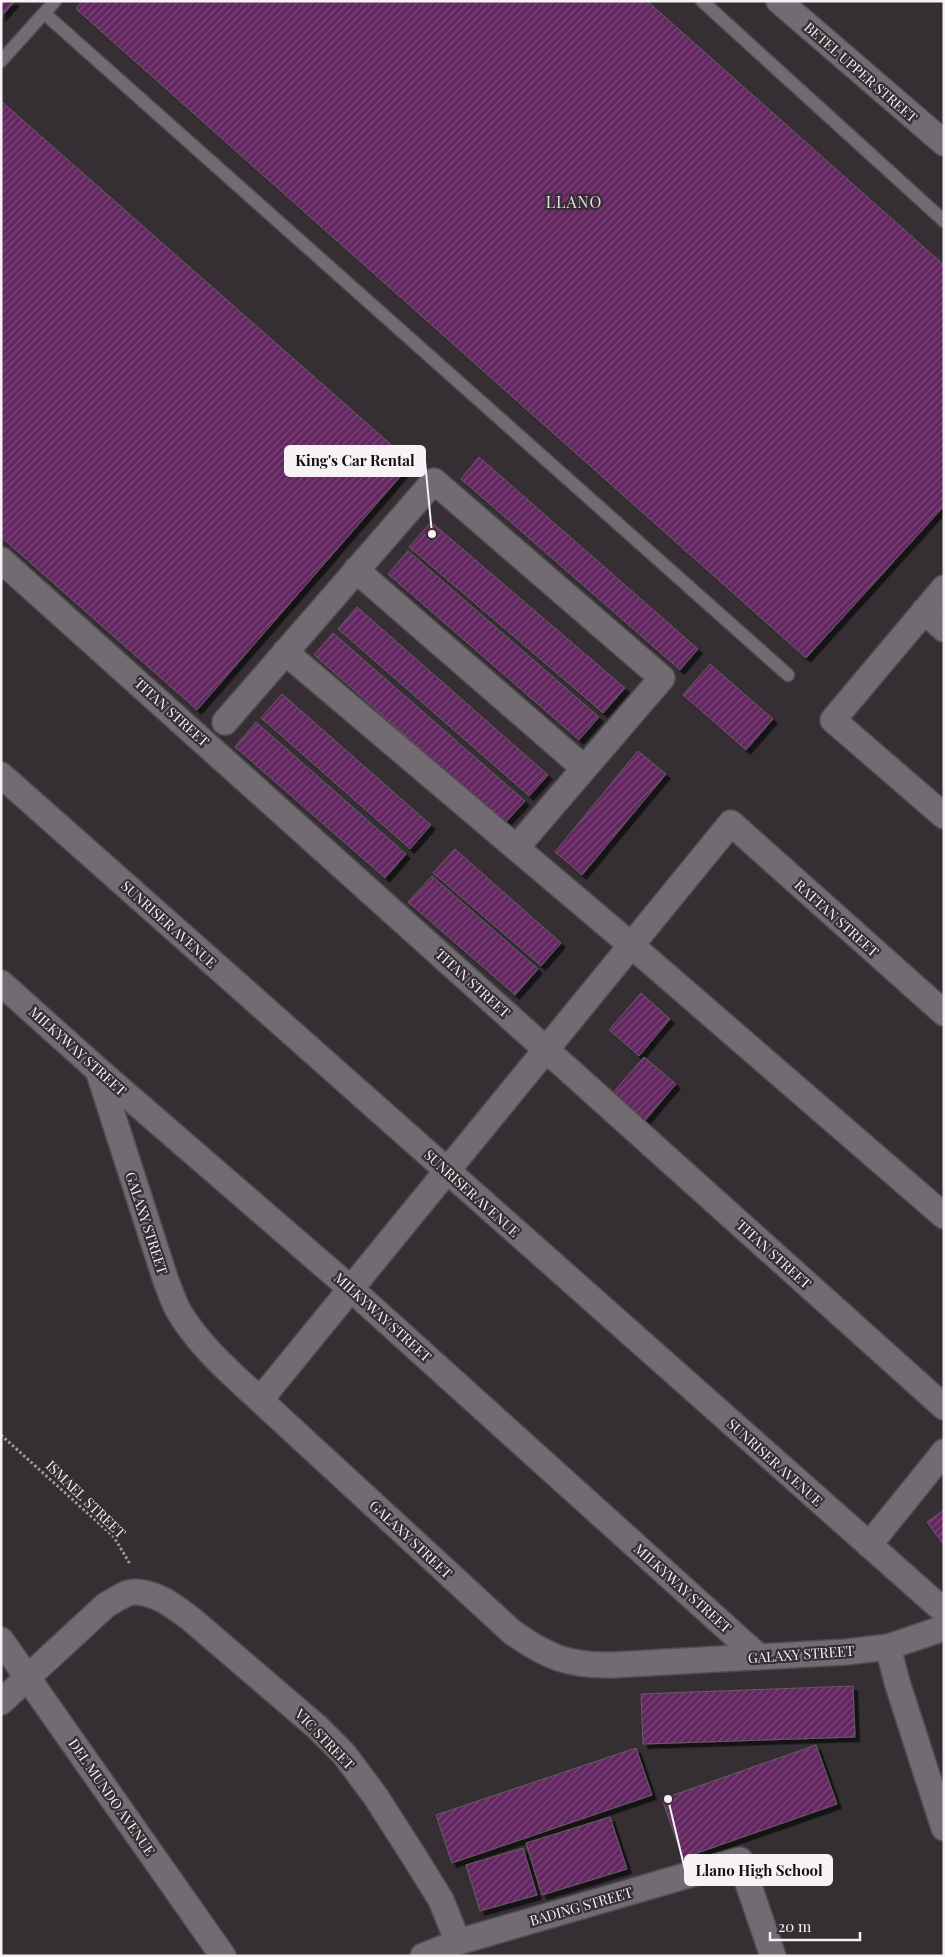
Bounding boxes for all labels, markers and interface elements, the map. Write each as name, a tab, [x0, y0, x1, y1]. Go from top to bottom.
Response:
street label: BETEL UPPER STREET	[800, 18, 922, 127]
district label: LLANO	[546, 191, 602, 212]
callout: King's Car Rental	[285, 446, 425, 476]
text: King's Car Rental	[295, 450, 415, 470]
street label: TITAN STREET	[131, 673, 214, 751]
street label: RATTAN STREET	[791, 875, 883, 961]
street label: SUNRISER AVENUE	[117, 876, 221, 972]
street label: TITAN STREET	[432, 944, 515, 1022]
street label: MILKYWAY STREET	[25, 1002, 131, 1100]
street label: SUNRISER AVENUE	[420, 1145, 524, 1241]
street label: GALAXY STREET	[121, 1169, 173, 1277]
street label: TITAN STREET	[733, 1215, 816, 1293]
street label: MILKYWAY STREET	[330, 1268, 436, 1366]
street label: SUNRISER AVENUE	[723, 1414, 827, 1510]
street label: ISMAEL STREET	[42, 1456, 130, 1542]
street label: GALAXY STREET	[366, 1496, 457, 1583]
street label: MILKYWAY STREET	[630, 1539, 736, 1637]
street label: GALAXY STREET	[747, 1641, 855, 1667]
street label: VIC STREET	[290, 1704, 359, 1774]
street label: DEL MUNDO AVENUE	[64, 1735, 160, 1859]
callout: Llano High School	[685, 1855, 832, 1885]
text: Llano High School	[695, 1860, 823, 1880]
street label: BADING STREET	[527, 1882, 635, 1930]
scale bar	[770, 1910, 860, 1942]
text: 20 m	[778, 1916, 812, 1936]

